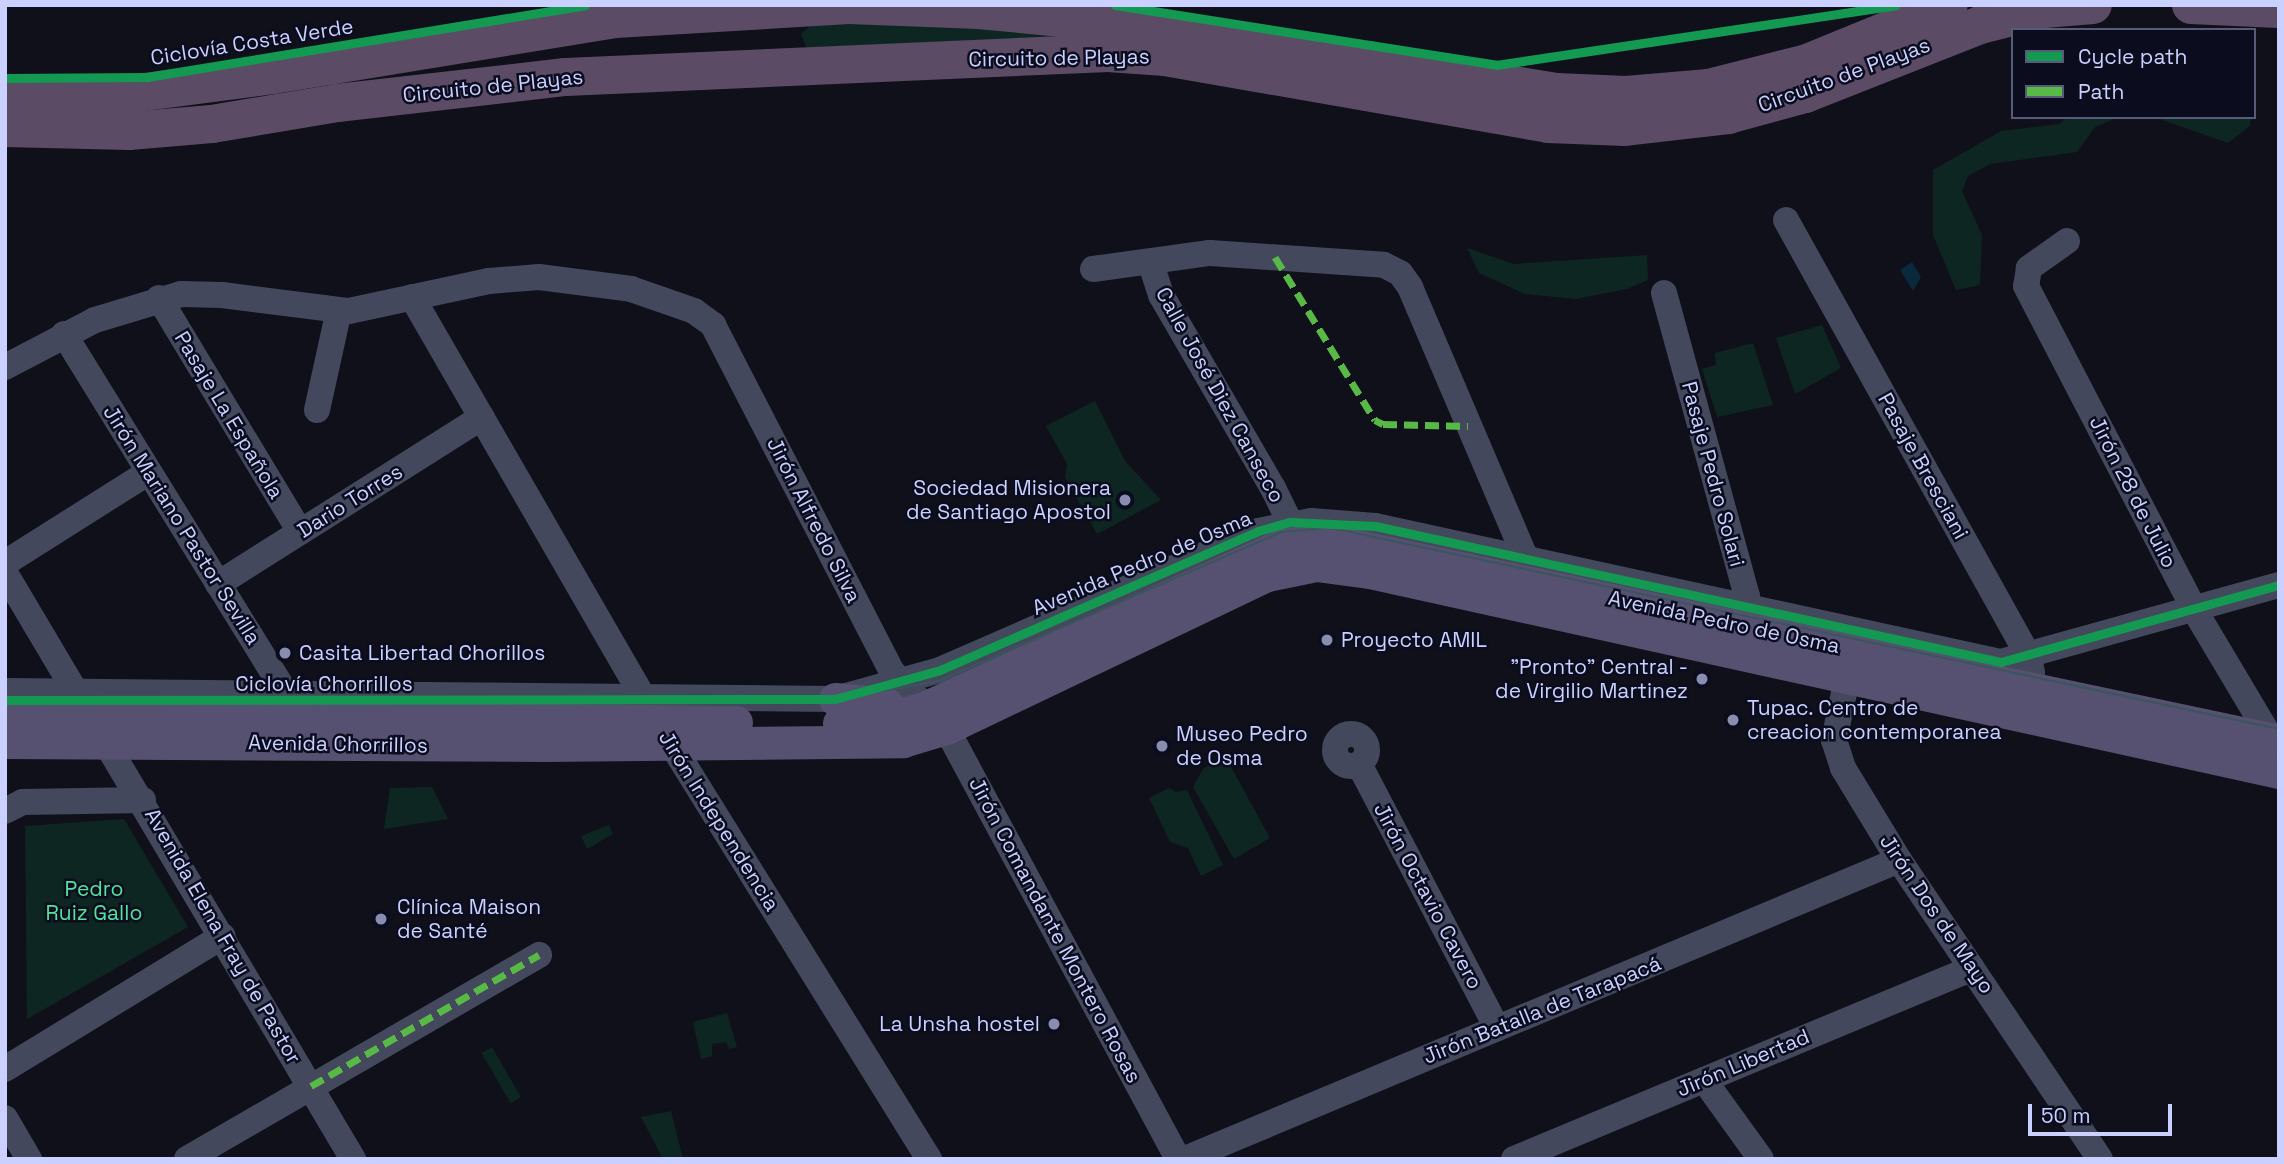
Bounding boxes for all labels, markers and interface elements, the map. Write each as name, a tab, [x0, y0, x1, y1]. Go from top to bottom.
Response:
street label: Ciclovía Costa Verde	[149, 13, 355, 71]
legend	[2011, 28, 2256, 119]
street label: Circuito de Playas	[1755, 32, 1933, 118]
text: Cycle path	[2078, 43, 2187, 70]
street label: Circuito de Playas	[968, 44, 1150, 72]
street label: Circuito de Playas	[402, 64, 584, 108]
text: Path	[2078, 78, 2124, 105]
street label: Calle José Diez Canseco	[1150, 283, 1290, 507]
street label: Pasaje La Española	[169, 327, 289, 503]
street label: Pasaje Pedro Solari	[1676, 379, 1750, 569]
street label: Pasaje Bresciani	[1872, 389, 1974, 543]
street label: Jirón Mariano Pastor Sevilla	[98, 401, 266, 649]
street label: Jirón 28 de Julio	[2084, 412, 2182, 572]
street label: Jirón Alfredo Silva	[761, 433, 867, 607]
street label: Dario Torres	[293, 459, 407, 543]
place label: Sociedad Misionera de Santiago Apostol	[906, 475, 1111, 525]
marker: Sociedad Misionera de Santiago Apostol	[1117, 492, 1133, 508]
street label: Avenida Pedro de Osma	[1028, 505, 1256, 621]
street label: Avenida Pedro de Osma	[1606, 585, 1842, 659]
place label: Proyecto AMIL	[1341, 627, 1487, 653]
marker: Proyecto AMIL	[1319, 632, 1335, 648]
place label: Casita Libertad Chorillos	[299, 640, 545, 666]
marker: Casita Libertad Chorillos	[277, 645, 293, 661]
place label: "Pronto" Central - de Virgilio Martinez	[1495, 654, 1688, 704]
street label: Ciclovía Chorrillos	[235, 671, 413, 697]
marker: "Pronto" Central - de Virgilio Martinez	[1694, 671, 1710, 687]
place label: Tupac. Centro de creacion contemporanea	[1747, 695, 2002, 745]
marker: Tupac. Centro de creacion contemporanea	[1725, 712, 1741, 728]
place label: Museo Pedro de Osma	[1176, 721, 1308, 771]
street label: Jirón Independencia	[653, 726, 785, 916]
street label: Avenida Chorrillos	[248, 730, 428, 758]
marker: Museo Pedro de Osma	[1154, 738, 1170, 754]
street label: Jirón Comandante Montero Rosas	[963, 773, 1147, 1087]
street label: Jirón Octavio Cavero	[1368, 799, 1488, 993]
street label: Avenida Elena Fray de Pastor	[139, 804, 307, 1068]
street label: Jirón Dos de Mayo	[1874, 829, 2000, 999]
park label: Pedro Ruiz Gallo	[46, 876, 142, 926]
place label: Clínica Maison de Santé	[397, 894, 541, 944]
marker: Clínica Maison de Santé	[371, 909, 391, 929]
street label: Jirón Batalla de Tarapacá	[1419, 951, 1665, 1069]
place label: La Unsha hostel	[879, 1011, 1040, 1037]
marker: La Unsha hostel	[1046, 1016, 1062, 1032]
street label: Jirón Libertad	[1673, 1024, 1813, 1102]
scale bar	[2032, 1090, 2176, 1134]
text: 50 m	[2041, 1102, 2091, 1129]

